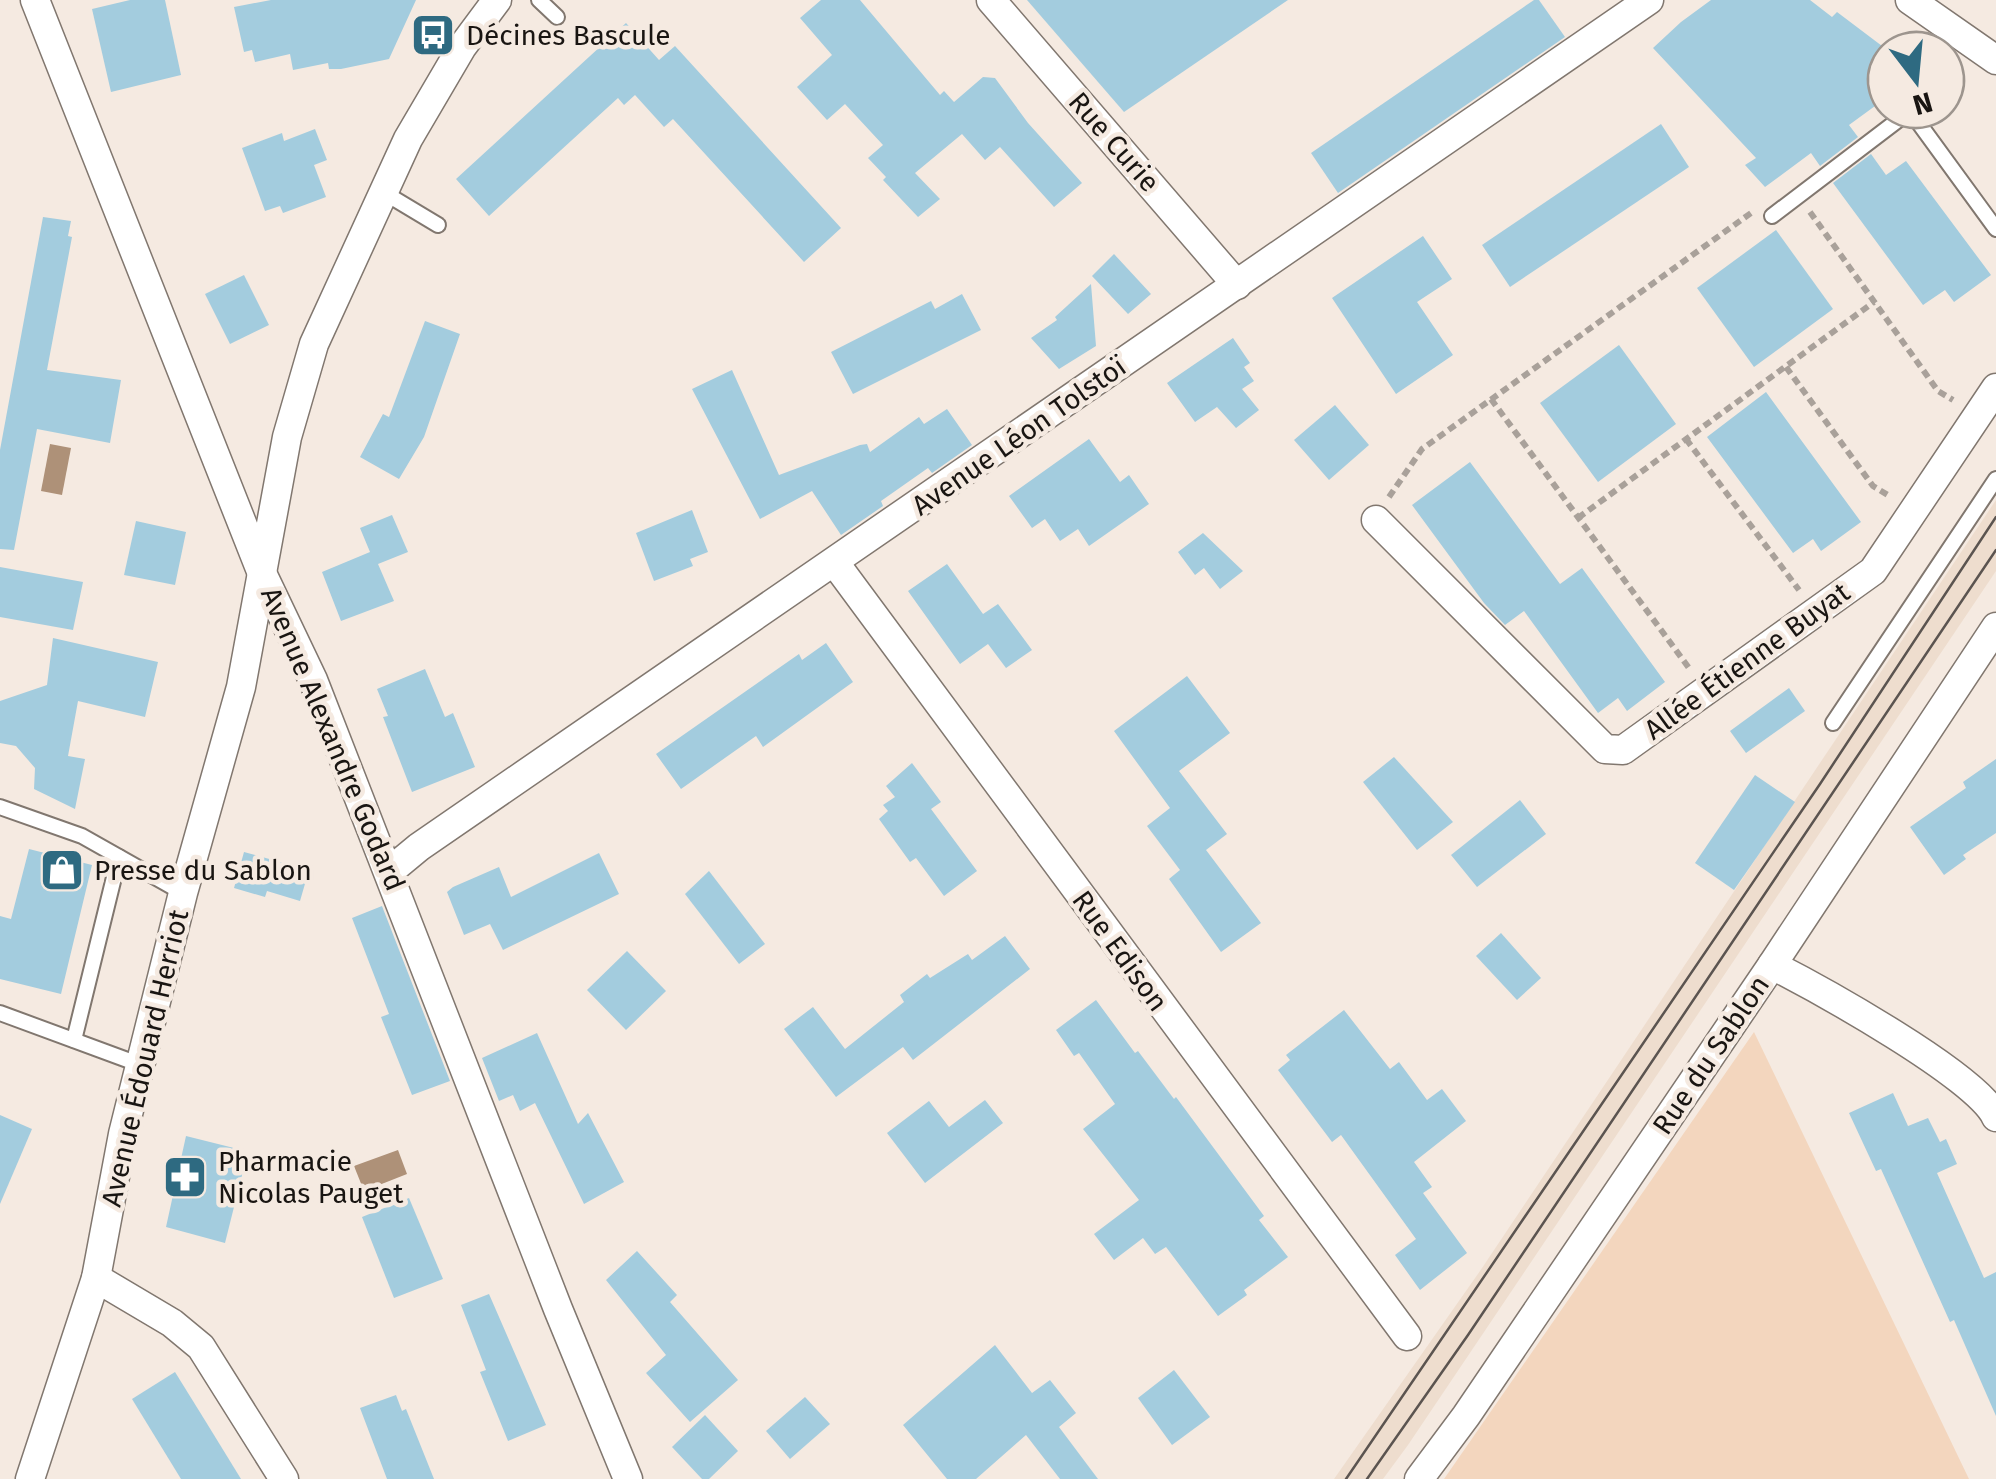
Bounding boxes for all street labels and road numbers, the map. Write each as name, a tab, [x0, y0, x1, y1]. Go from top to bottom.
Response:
street label: Rue Curie	[1062, 85, 1166, 199]
street label: Avenue Léon Tolstoï	[906, 349, 1133, 522]
street label: Allée Étienne Buyat	[1638, 575, 1857, 747]
street label: Avenue Alexandre Godard	[254, 582, 412, 896]
street label: Rue Edison	[1065, 884, 1175, 1018]
street label: Avenue Édouard Herriot	[95, 905, 195, 1210]
street label: Rue du Sablon	[1646, 969, 1776, 1141]

